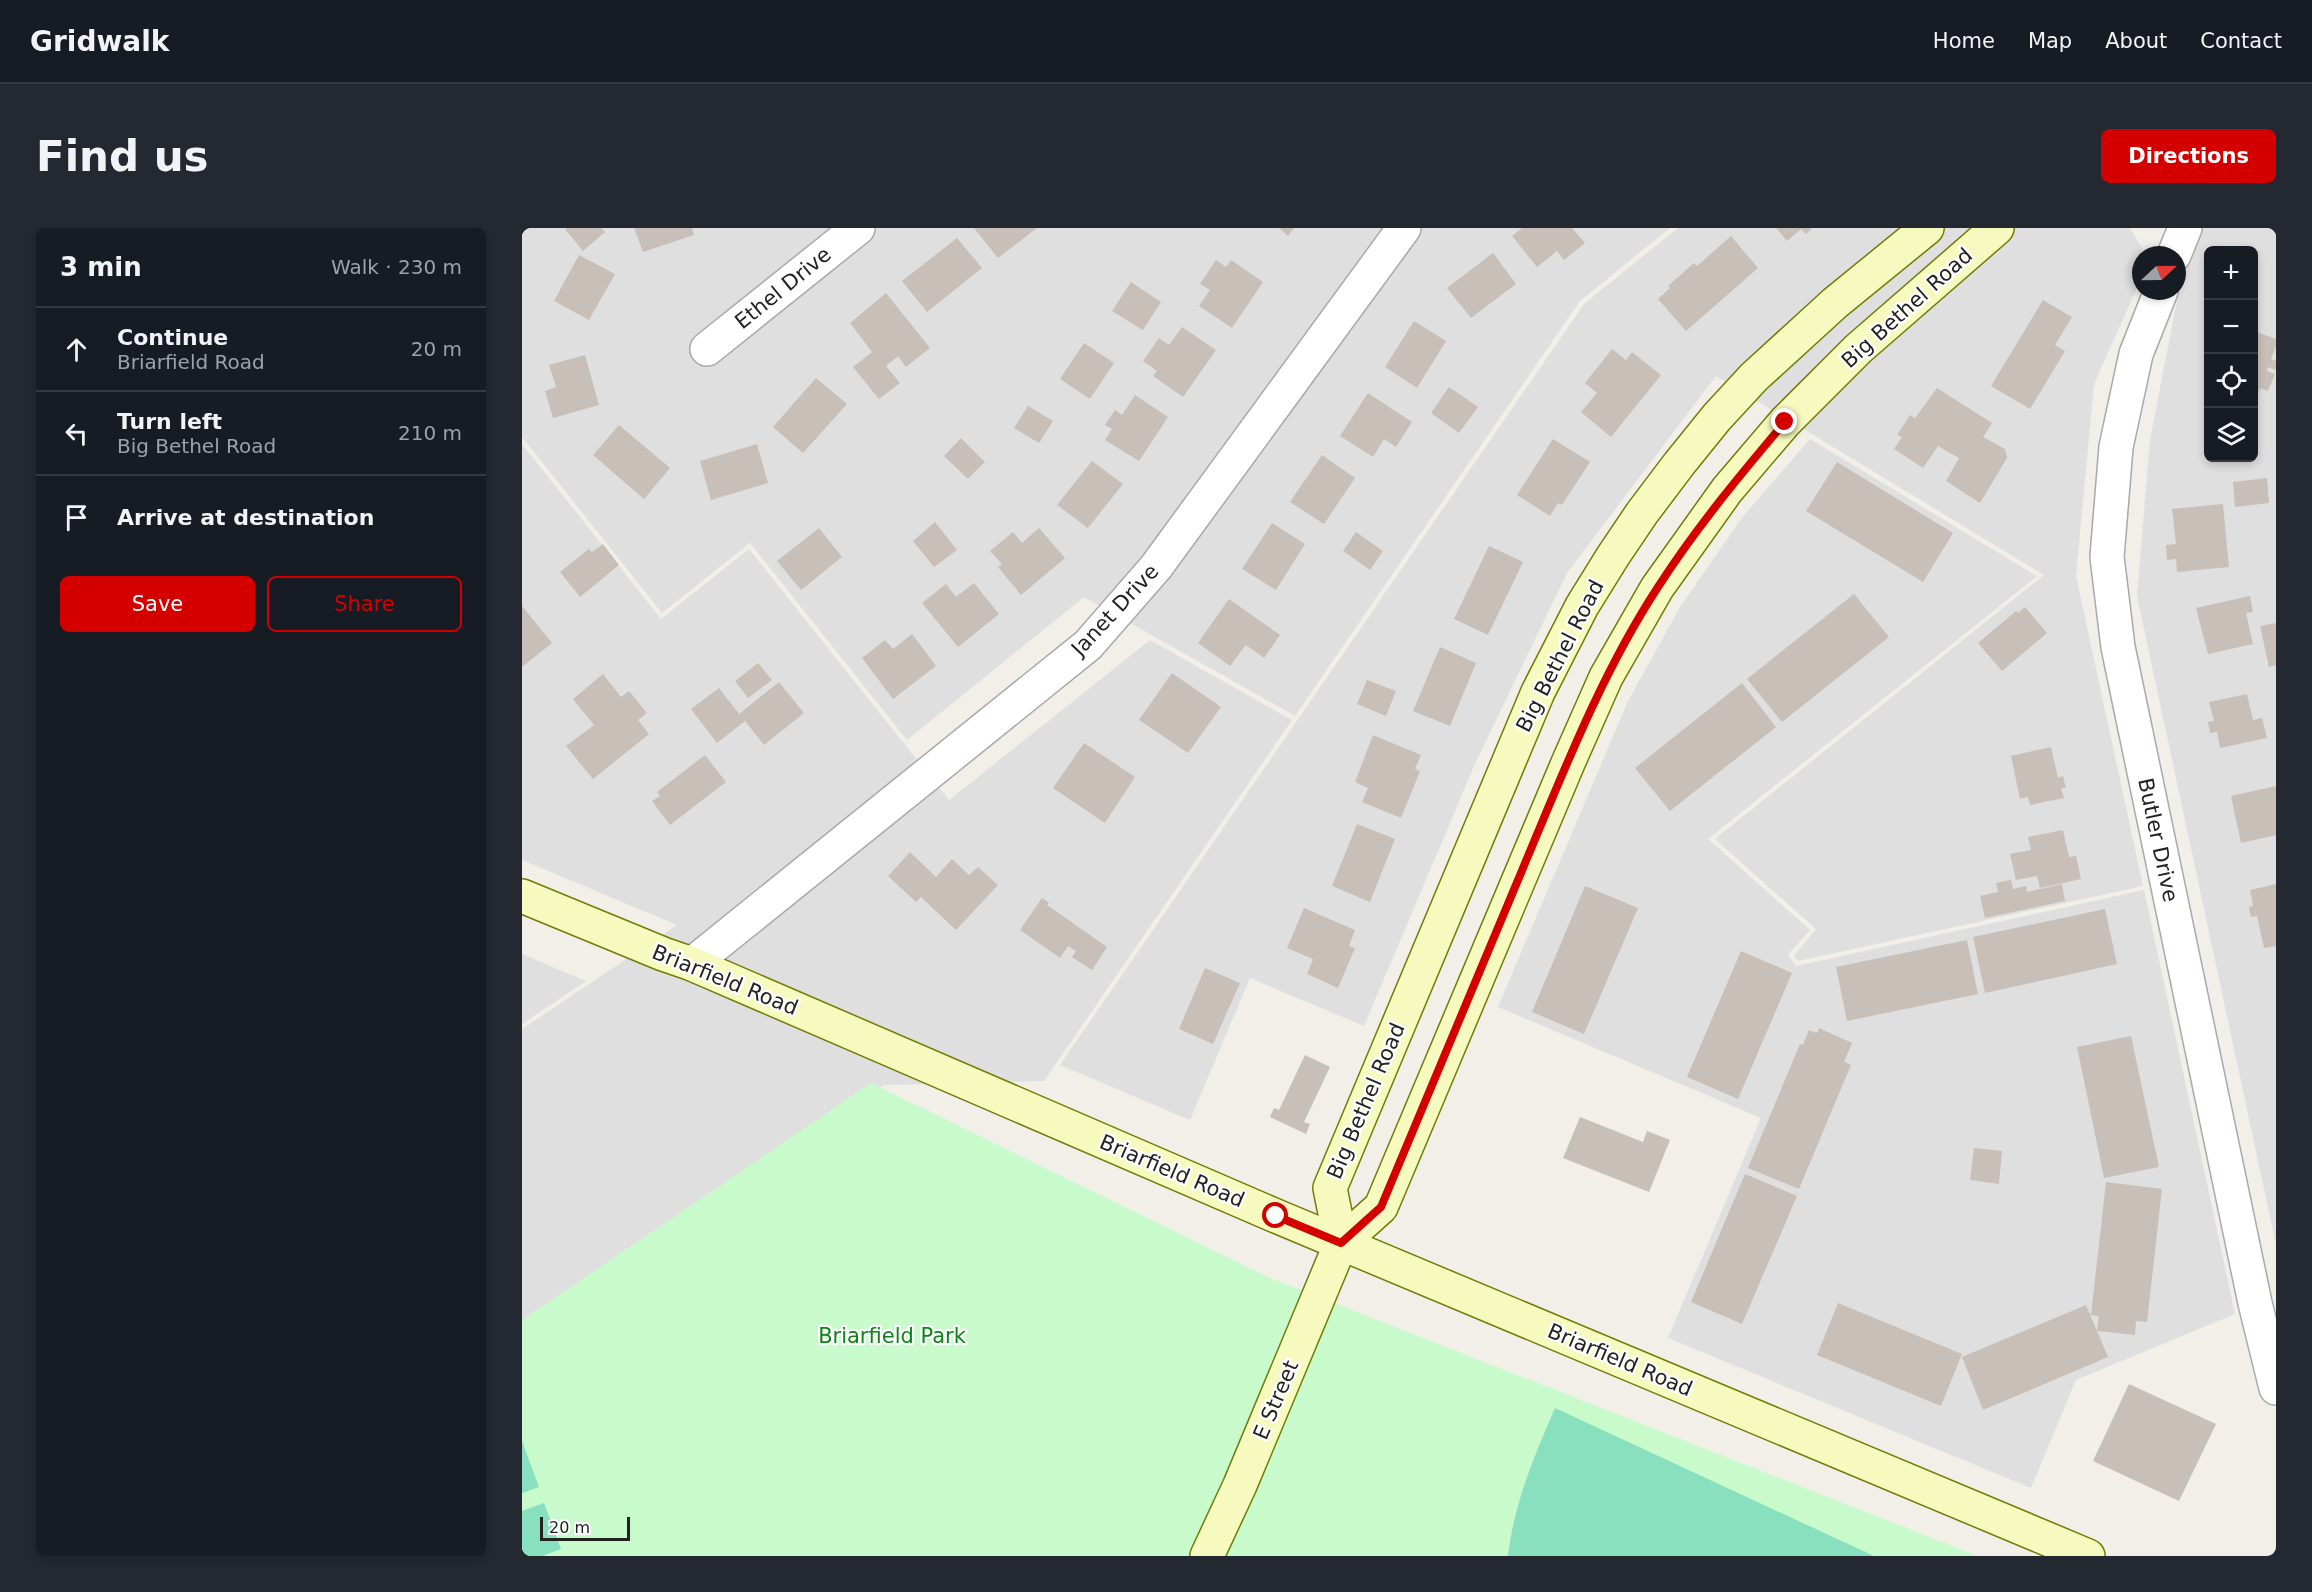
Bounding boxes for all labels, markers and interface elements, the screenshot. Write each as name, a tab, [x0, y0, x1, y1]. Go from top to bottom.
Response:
text: Gridwalk	[30, 25, 169, 58]
text: Home	[1933, 29, 1995, 53]
text: Map	[2028, 29, 2072, 53]
text: About	[2105, 29, 2167, 53]
text: Contact	[2200, 29, 2282, 53]
button: Directions	[2101, 129, 2276, 183]
text: Find us	[36, 132, 209, 181]
street label: Ethel Drive	[730, 242, 836, 334]
street label: Big Bethel Road	[1837, 243, 1977, 373]
north arrow	[2132, 246, 2186, 300]
map controls	[2204, 246, 2258, 462]
button: +	[2204, 246, 2258, 300]
text: 3 min	[60, 252, 142, 282]
text: Walk · 230 m	[331, 255, 462, 279]
button: −	[2204, 300, 2258, 354]
text: Continue	[117, 325, 228, 350]
icon: ahead	[60, 333, 93, 366]
text: 20 m	[411, 337, 462, 361]
text: Briarfield Road	[117, 350, 265, 374]
button: locate	[2204, 354, 2258, 408]
route end	[1771, 408, 1797, 434]
button: layers	[2204, 408, 2258, 462]
text: Turn left	[117, 409, 222, 434]
icon: left	[60, 417, 93, 450]
text: 210 m	[398, 421, 462, 445]
text: Big Bethel Road	[117, 434, 276, 458]
icon: arrive	[60, 501, 93, 534]
text: Arrive at destination	[117, 505, 374, 530]
street label: Janet Drive	[1065, 559, 1163, 662]
button: Save	[60, 576, 255, 632]
button: Share	[267, 576, 462, 632]
street label: Big Bethel Road	[1511, 576, 1609, 736]
street label: Butler Drive	[2133, 776, 2183, 904]
street label: Briarfield Road	[649, 940, 801, 1020]
street label: Big Bethel Road	[1322, 1019, 1410, 1183]
street label: Briarfield Road	[1096, 1130, 1248, 1212]
route start	[1262, 1202, 1288, 1228]
street label: Briarfield Road	[1544, 1319, 1696, 1401]
park label: Briarfield Park	[818, 1324, 967, 1348]
street label: E Street	[1249, 1357, 1303, 1443]
scale bar	[540, 1514, 630, 1542]
text: 20 m	[549, 1518, 590, 1537]

